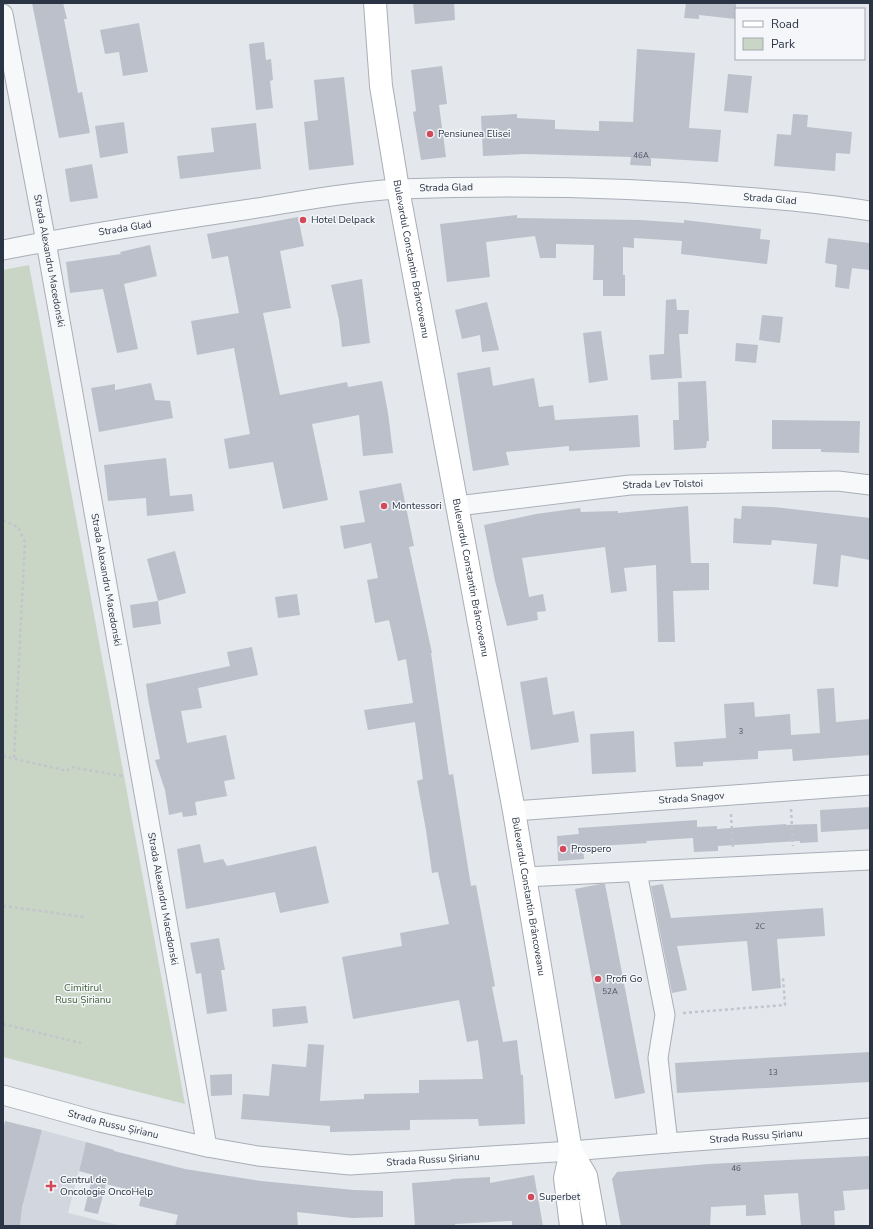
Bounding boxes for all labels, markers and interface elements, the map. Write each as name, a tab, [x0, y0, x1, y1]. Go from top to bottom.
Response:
legend	[735, 8, 865, 60]
text: Road	[771, 16, 799, 32]
text: Park	[771, 36, 796, 52]
place label: Pensiunea Elisei	[438, 127, 510, 141]
marker: Pensiunea Elisei	[425, 129, 435, 139]
house number: 46A	[633, 150, 649, 161]
street label: Bulevardul Constantin Brâncoveanu	[390, 179, 433, 340]
street label: Strada Glad	[419, 180, 473, 195]
street label: Strada Glad	[743, 190, 797, 208]
street label: Strada Alexandru Macedonski	[30, 193, 68, 328]
place label: Hotel Delpack	[311, 213, 376, 227]
marker: Hotel Delpack	[298, 215, 308, 225]
street label: Strada Glad	[97, 217, 153, 240]
street label: Strada Lev Tolstoi	[622, 477, 703, 493]
street label: Bulevardul Constantin Brâncoveanu	[449, 497, 492, 658]
place label: Montessori	[392, 499, 442, 513]
marker: Montessori	[379, 501, 389, 511]
street label: Strada Alexandru Macedonski	[87, 512, 125, 647]
house number: 3	[739, 726, 744, 737]
street label: Strada Snagov	[658, 789, 726, 807]
street label: Bulevardul Constantin Brâncoveanu	[508, 816, 549, 977]
street label: Strada Alexandru Macedonski	[144, 831, 181, 966]
place label: Prospero	[571, 842, 612, 856]
marker: Prospero	[558, 844, 568, 854]
house number: 2C	[755, 921, 766, 932]
place label: Profi Go	[606, 972, 643, 986]
marker: Profi Go	[593, 974, 603, 984]
park label: Cimitirul Rusu Șirianu	[55, 981, 111, 1007]
house number: 52A	[602, 986, 618, 997]
house number: 13	[768, 1067, 778, 1078]
street label: Strada Russu Șirianu	[66, 1106, 160, 1142]
street label: Strada Russu Șirianu	[709, 1126, 803, 1147]
street label: Strada Russu Șirianu	[386, 1150, 480, 1170]
house number: 46	[731, 1163, 741, 1174]
place label: Centrul de Oncologie OncoHelp	[60, 1173, 153, 1199]
marker: Centrul de Oncologie OncoHelp	[45, 1180, 57, 1192]
place label: Superbet	[539, 1190, 581, 1204]
marker: Superbet	[526, 1192, 536, 1202]

